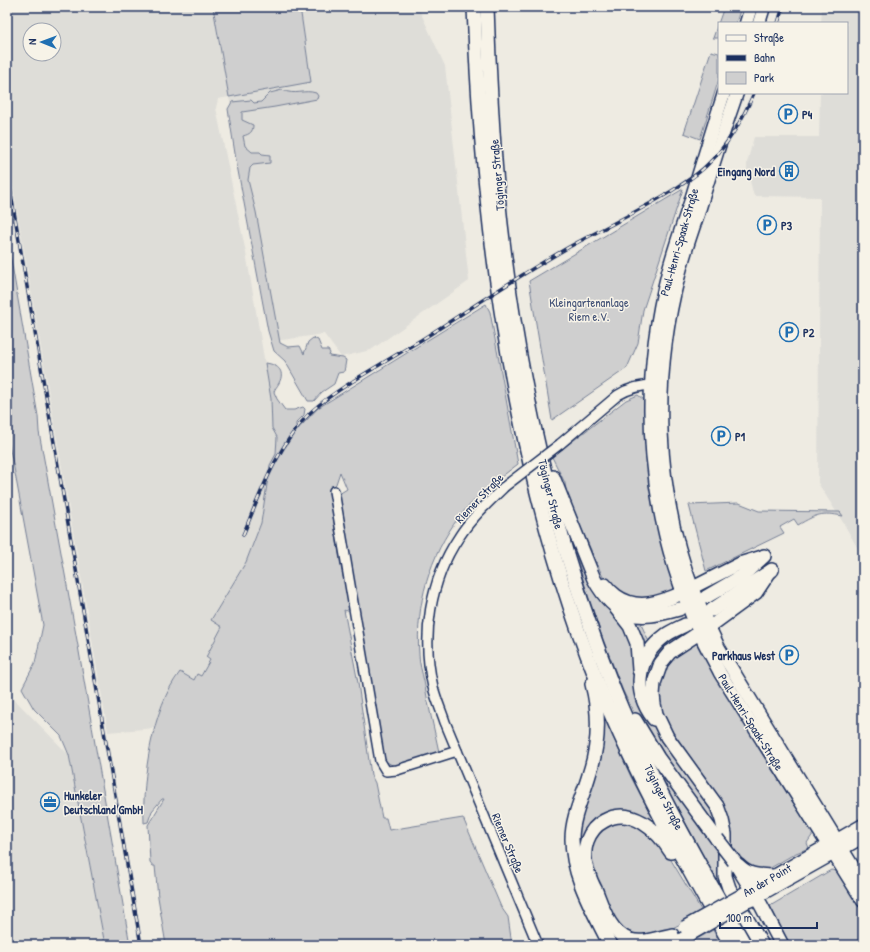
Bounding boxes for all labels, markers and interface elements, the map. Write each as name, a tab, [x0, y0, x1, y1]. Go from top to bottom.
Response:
north arrow	[22, 22, 62, 62]
legend	[718, 22, 848, 94]
text: Straße	[754, 29, 784, 46]
text: N	[25, 39, 39, 45]
text: Bahn	[754, 49, 775, 66]
text: Park	[754, 69, 774, 86]
parking icon: P4	[777, 103, 799, 125]
place label: P4	[802, 106, 813, 123]
street label: Töginger Straße	[485, 138, 509, 211]
building icon: Eingang Nord	[778, 160, 800, 182]
place label: Eingang Nord	[717, 163, 775, 181]
street label: Paul-Henri-Spaak-Straße	[655, 186, 703, 298]
parking icon: P3	[756, 214, 778, 236]
place label: P3	[781, 217, 793, 234]
park label: Kleingartenanlage Riem e.V.	[549, 294, 629, 325]
parking icon: P2	[778, 321, 800, 343]
place label: P2	[803, 324, 815, 341]
parking icon: P1	[710, 425, 732, 447]
place label: P1	[735, 428, 746, 445]
street label: Töginger Straße	[534, 457, 568, 531]
street label: Riemer Straße	[451, 469, 507, 527]
parking icon: Parkhaus West	[778, 644, 800, 666]
place label: Parkhaus West	[712, 647, 776, 664]
street label: Paul-Henri-Spaak-Straße	[714, 670, 788, 774]
street label: Töginger Straße	[640, 761, 688, 833]
place label: Hunkeler Deutschland GmbH	[64, 787, 143, 818]
office icon: Hunkeler Deutschland GmbH	[39, 791, 61, 813]
street label: Riemer Straße	[488, 811, 528, 876]
street label: An der Point	[739, 859, 795, 901]
scale bar	[720, 904, 817, 930]
text: 100 m	[726, 909, 752, 926]

